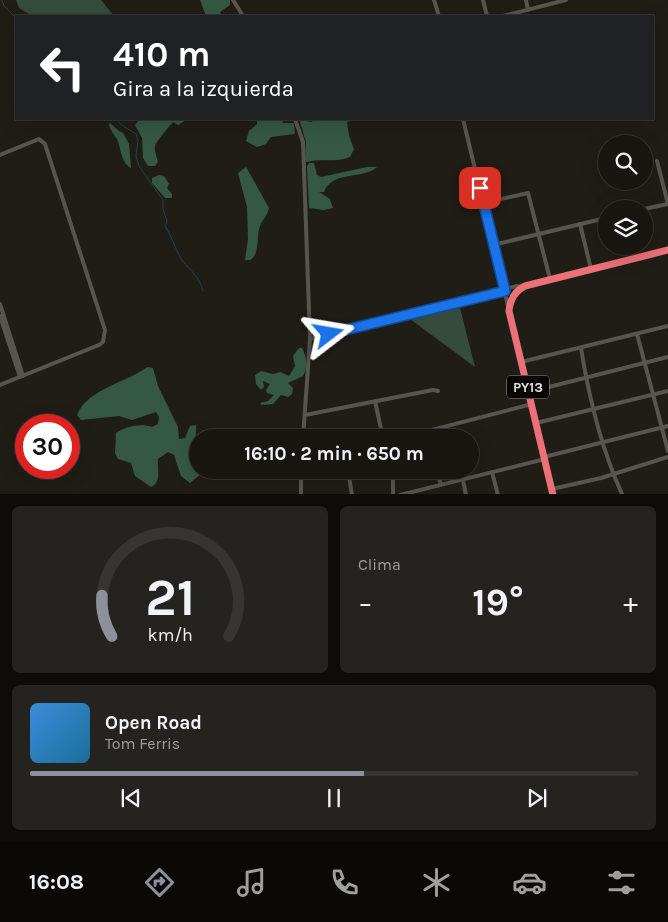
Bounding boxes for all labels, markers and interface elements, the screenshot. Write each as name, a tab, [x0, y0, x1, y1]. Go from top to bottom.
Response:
text: 410 m	[113, 34, 211, 75]
icon: left	[30, 35, 95, 100]
text: Gira a la izquierda	[113, 76, 294, 102]
map controls	[598, 135, 653, 255]
button: search	[598, 135, 653, 190]
pin	[459, 167, 501, 209]
icon: arrive	[466, 174, 494, 202]
button: layers	[598, 200, 653, 255]
position arrow	[302, 307, 354, 359]
road number: PY13	[507, 376, 549, 398]
speed limit sign: 30	[15, 414, 80, 479]
text: 16:10 · 2 min · 650 m	[244, 443, 424, 465]
text: Clima	[358, 555, 401, 574]
text: 21	[145, 567, 195, 628]
text: 19°	[472, 580, 524, 625]
text: −	[358, 586, 373, 619]
text: +	[623, 586, 638, 619]
text: km/h	[147, 625, 193, 646]
text: Open Road	[105, 712, 202, 734]
text: Tom Ferris	[105, 734, 180, 753]
icon: previous	[117, 784, 145, 812]
icon: pause	[320, 784, 348, 812]
icon: next	[523, 784, 551, 812]
icon: directions	[142, 865, 177, 900]
icon: music	[234, 865, 269, 900]
icon: phone	[327, 865, 362, 900]
icon: climate	[419, 865, 454, 900]
icon: car	[512, 865, 547, 900]
icon: filters	[604, 865, 639, 900]
text: 16:08	[29, 869, 84, 895]

